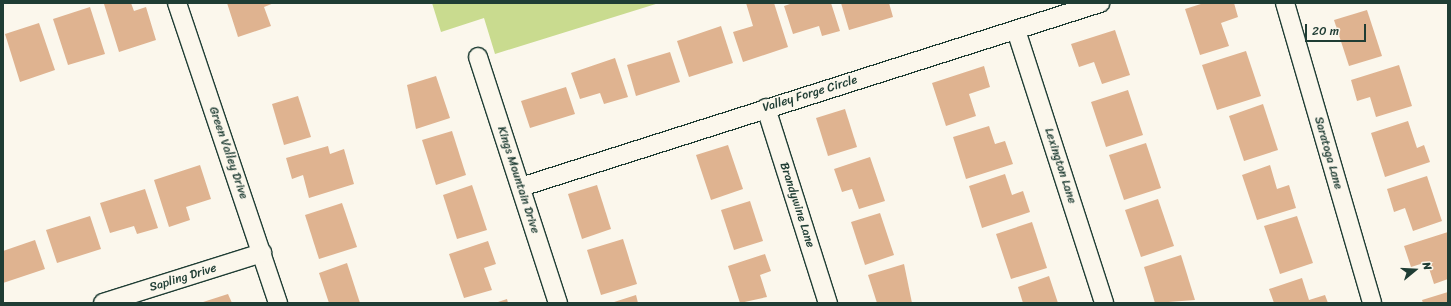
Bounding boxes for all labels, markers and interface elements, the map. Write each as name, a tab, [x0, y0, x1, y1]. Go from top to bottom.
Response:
scale bar	[1307, 16, 1368, 42]
text: 20 m	[1312, 20, 1339, 42]
street label: Valley Forge Circle	[761, 73, 859, 115]
street label: Green Valley Drive	[206, 105, 250, 201]
street label: Saratoga Lane	[1311, 115, 1345, 191]
street label: Kings Mountain Drive	[494, 125, 542, 235]
street label: Lexington Lane	[1041, 126, 1079, 206]
street label: Brandywine Lane	[776, 161, 818, 249]
north arrow	[1395, 250, 1435, 290]
text: N	[1417, 260, 1437, 273]
street label: Sapling Drive	[148, 261, 218, 295]

